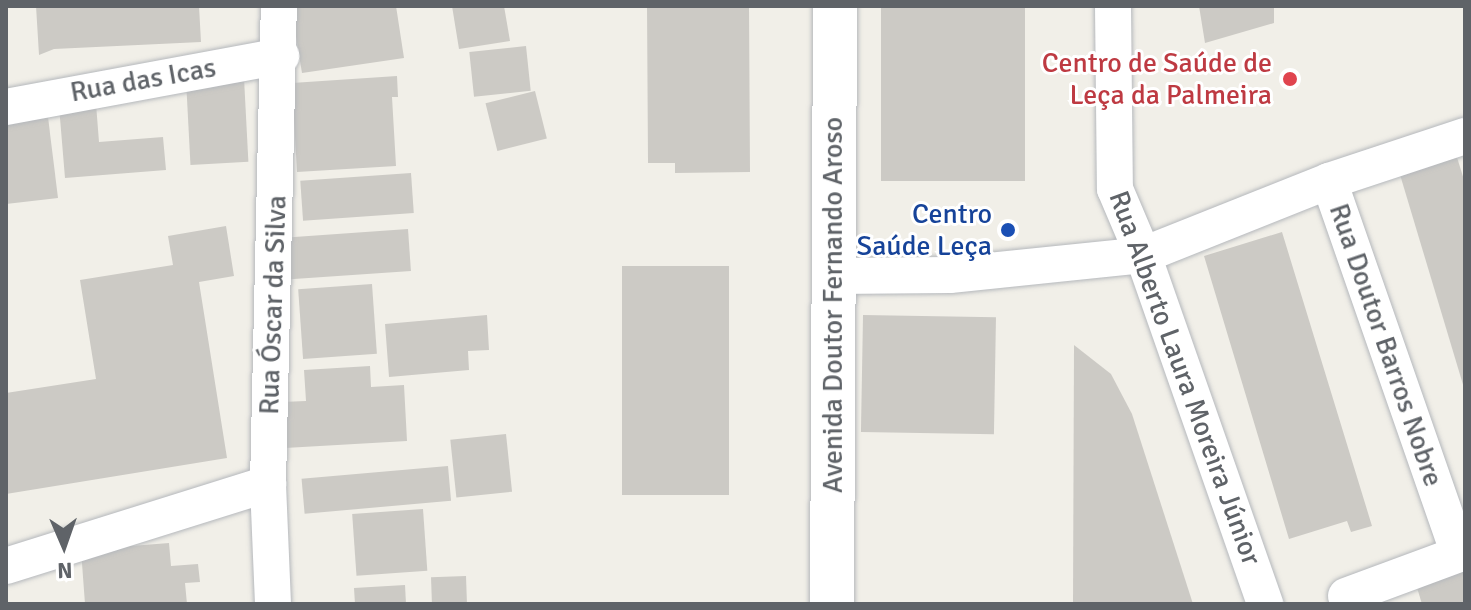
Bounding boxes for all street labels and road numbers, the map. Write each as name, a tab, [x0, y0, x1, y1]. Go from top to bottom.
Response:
street label: Rua das Icas	[68, 51, 218, 109]
street label: Avenida Doutor Fernando Aroso	[816, 117, 850, 493]
street label: Rua Alberto Laura Moreira Júnior	[1102, 186, 1268, 570]
street label: Rua Óscar da Silva	[252, 195, 294, 415]
street label: Rua Doutor Barros Nobre	[1322, 199, 1450, 491]

